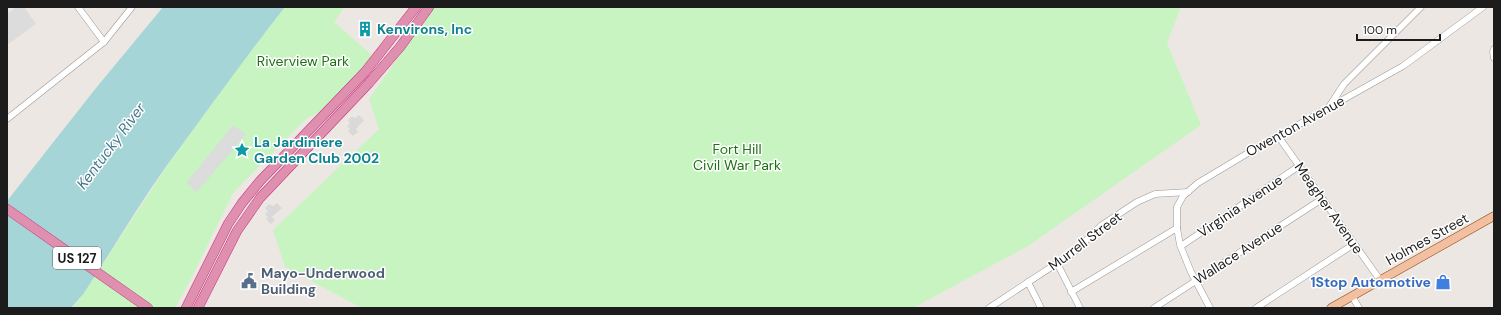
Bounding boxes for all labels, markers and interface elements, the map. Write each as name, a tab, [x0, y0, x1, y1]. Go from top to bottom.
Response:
scale bar	[1357, 16, 1440, 42]
building icon: Kenvirons, Inc	[356, 20, 374, 38]
place label: Kenvirons, Inc	[377, 20, 472, 38]
text: 100 m	[1363, 22, 1397, 38]
park label: Riverview Park	[257, 52, 349, 70]
street label: Owenton Avenue	[1242, 91, 1348, 161]
water label: Kentucky River	[72, 98, 150, 193]
place label: La Jardiniere Garden Club 2002	[254, 133, 379, 167]
park label: Fort Hill Civil War Park	[693, 140, 781, 174]
place icon: La Jardiniere Garden Club 2002	[233, 141, 251, 159]
street label: Meagher Avenue	[1291, 159, 1367, 257]
street label: Virginia Avenue	[1194, 171, 1286, 241]
street label: Murrell Street	[1045, 207, 1125, 275]
street label: Holmes Street	[1382, 209, 1472, 269]
street label: Wallace Avenue	[1190, 218, 1286, 288]
road number: US 127	[53, 247, 101, 269]
place label: Mayo-Underwood Building	[261, 264, 385, 298]
public building icon: Mayo-Underwood Building	[240, 272, 258, 290]
place label: 1Stop Automotive	[1310, 273, 1431, 291]
shop icon: 1Stop Automotive	[1434, 273, 1452, 291]

